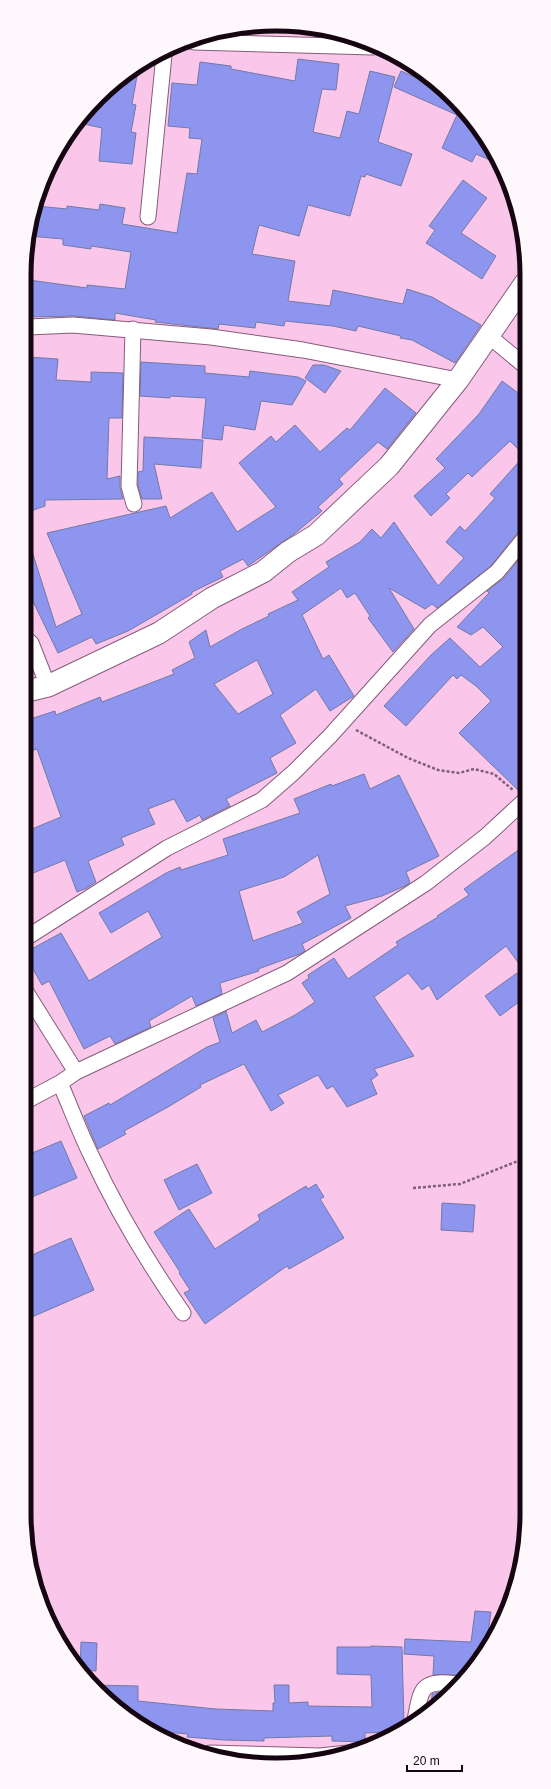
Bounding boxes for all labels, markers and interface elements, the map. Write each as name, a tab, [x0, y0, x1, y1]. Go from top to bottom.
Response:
scale bar	[407, 1747, 462, 1773]
text: 20 m	[413, 1754, 440, 1768]

